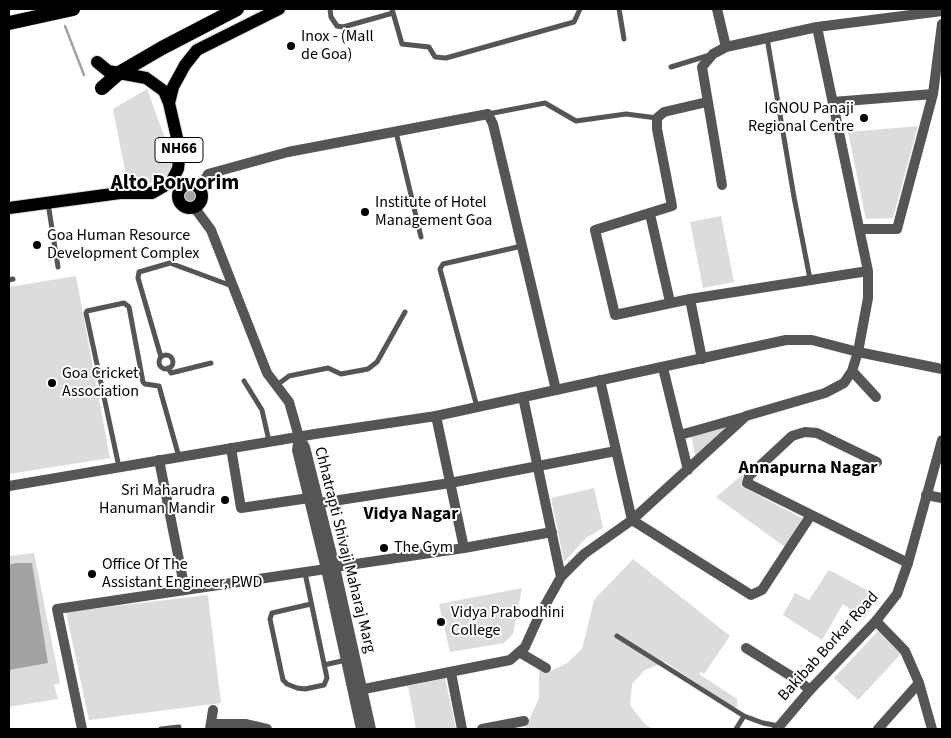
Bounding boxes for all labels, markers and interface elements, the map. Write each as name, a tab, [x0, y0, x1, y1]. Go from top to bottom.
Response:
place label: Inox - (Mall de Goa)	[301, 27, 374, 65]
marker: Inox - (Mall de Goa)	[285, 40, 297, 52]
place label: IGNOU Panaji Regional Centre	[748, 99, 854, 137]
marker: IGNOU Panaji Regional Centre	[858, 112, 870, 124]
road number: NH66	[155, 138, 203, 162]
district label: Alto Porvorim	[111, 171, 239, 197]
place label: Institute of Hotel Management Goa	[375, 193, 492, 231]
marker: Institute of Hotel Management Goa	[359, 206, 371, 218]
place label: Goa Human Resource Development Complex	[47, 226, 199, 264]
marker: Goa Human Resource Development Complex	[31, 239, 43, 251]
place label: Goa Cricket Association	[62, 364, 139, 402]
marker: Goa Cricket Association	[46, 377, 58, 389]
street label: Chhatrapti Shivaji Maharaj Marg	[309, 445, 379, 655]
district label: Annapurna Nagar	[739, 458, 877, 480]
place label: Sri Maharudra Hanuman Mandir	[99, 481, 215, 519]
marker: Sri Maharudra Hanuman Mandir	[219, 494, 231, 506]
district label: Vidya Nagar	[364, 504, 458, 526]
place label: The Gym	[394, 538, 453, 558]
marker: The Gym	[378, 542, 390, 554]
place label: Office Of The Assistant Engineer, PWD	[102, 555, 262, 593]
marker: Office Of The Assistant Engineer, PWD	[86, 568, 98, 580]
street label: Bakibab Borkar Road	[775, 588, 883, 706]
place label: Vidya Prabodhini College	[451, 603, 564, 641]
marker: Vidya Prabodhini College	[435, 616, 447, 628]

